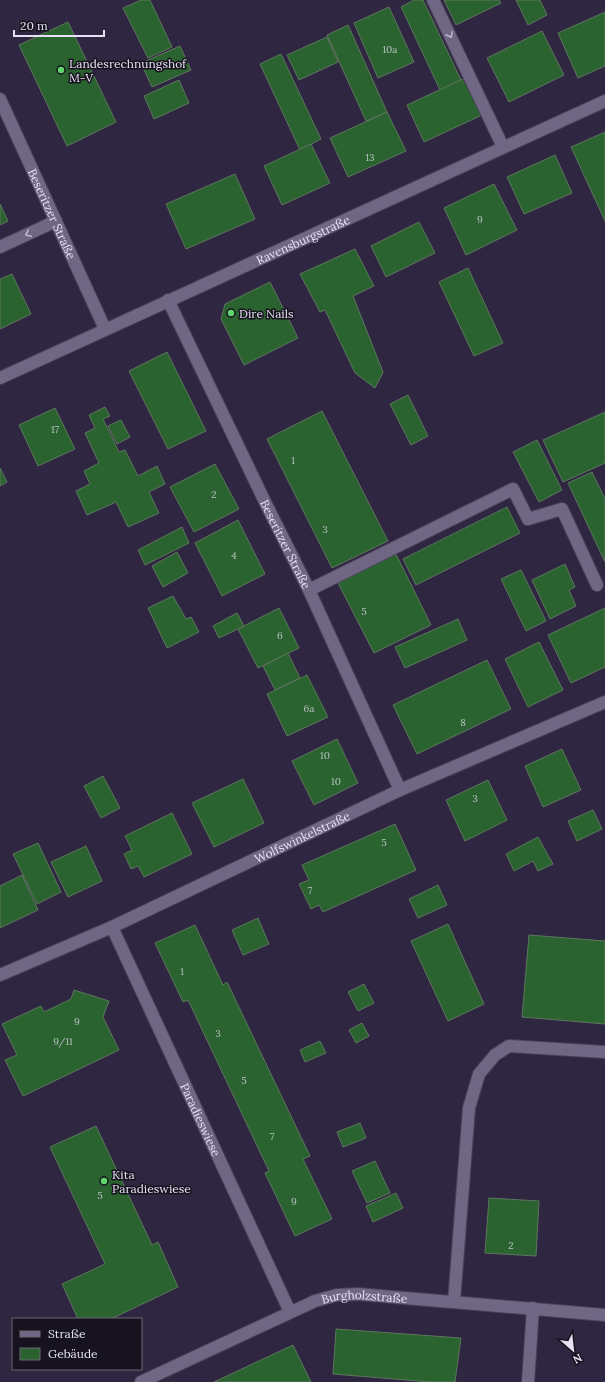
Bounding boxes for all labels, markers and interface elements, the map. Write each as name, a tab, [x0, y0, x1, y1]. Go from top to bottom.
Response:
scale bar	[14, 12, 104, 38]
text: 20 m	[20, 18, 48, 33]
one-way arrow	[445, 31, 453, 39]
house number: 10a	[382, 43, 398, 56]
place label: Landesrechnungshof M-V	[69, 56, 187, 85]
marker: Landesrechnungshof M-V	[56, 65, 66, 75]
house number: 13	[365, 151, 375, 164]
street label: Beseritzer Straße	[25, 166, 80, 262]
street label: Ravensburgstraße	[254, 211, 352, 267]
house number: 9	[477, 213, 483, 226]
one-way arrow	[24, 229, 32, 237]
place label: Dire Nails	[239, 306, 294, 321]
marker: Dire Nails	[226, 308, 236, 318]
house number: 17	[51, 423, 60, 436]
house number: 1	[291, 454, 295, 467]
house number: 2	[211, 488, 217, 501]
street label: Beseritzer Straße	[257, 497, 315, 592]
house number: 3	[322, 523, 328, 536]
house number: 4	[231, 549, 237, 562]
house number: 5	[361, 605, 367, 618]
house number: 6	[277, 629, 283, 642]
house number: 6a	[304, 702, 314, 715]
house number: 8	[460, 716, 466, 729]
house number: 10	[320, 749, 330, 762]
house number: 10	[331, 775, 341, 788]
house number: 3	[472, 792, 478, 805]
street label: Wolfswinkelstraße	[252, 807, 352, 866]
house number: 5	[381, 836, 387, 849]
house number: 7	[308, 884, 313, 897]
house number: 1	[180, 965, 184, 978]
house number: 9	[74, 1015, 80, 1028]
house number: 3	[215, 1027, 221, 1040]
house number: 9/11	[53, 1035, 73, 1048]
house number: 5	[241, 1074, 247, 1087]
street label: Paradieswiese	[178, 1080, 225, 1159]
house number: 7	[270, 1130, 275, 1143]
place label: Kita Paradieswiese	[112, 1167, 191, 1196]
marker: Kita Paradieswiese	[99, 1176, 109, 1186]
house number: 5	[97, 1189, 103, 1202]
house number: 9	[291, 1195, 297, 1208]
house number: 2	[508, 1239, 514, 1252]
street label: Burgholzstraße	[320, 1286, 408, 1306]
legend	[12, 1318, 142, 1370]
text: Straße	[48, 1326, 86, 1341]
north arrow	[553, 1330, 593, 1370]
text: Gebäude	[48, 1346, 98, 1361]
text: N	[570, 1351, 585, 1367]

